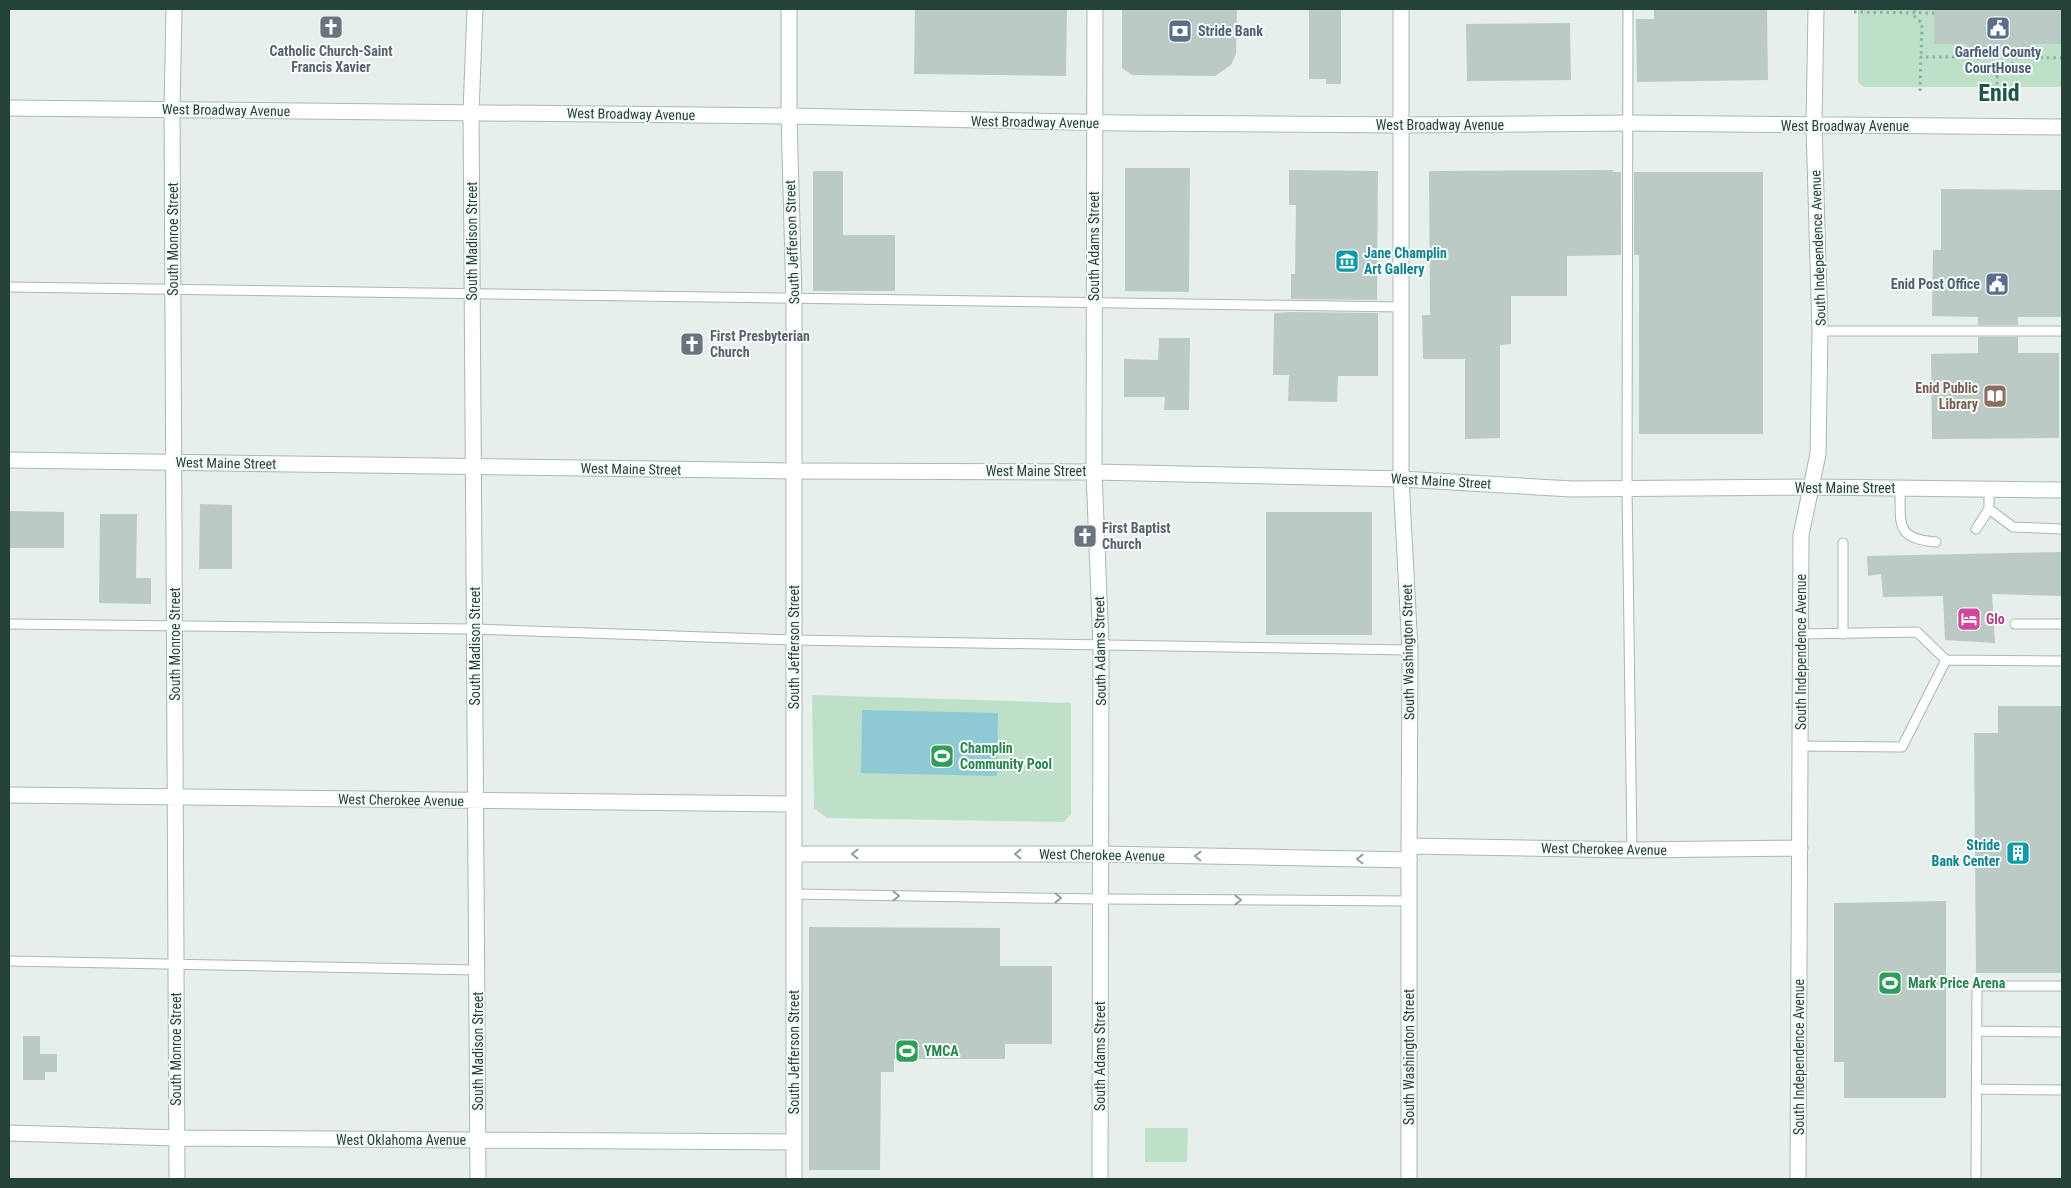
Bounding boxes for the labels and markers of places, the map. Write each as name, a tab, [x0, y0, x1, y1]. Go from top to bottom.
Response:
church icon: Catholic Church-Saint Francis Xavier	[318, 14, 344, 40]
public building icon: Garfield County CourtHouse	[1985, 15, 2011, 41]
bank icon: Stride Bank	[1167, 18, 1193, 44]
place label: Stride Bank	[1198, 23, 1263, 39]
place label: Catholic Church-Saint Francis Xavier	[270, 43, 392, 75]
place label: Garfield County CourtHouse	[1955, 44, 2042, 76]
place label: Jane Champlin Art Gallery	[1364, 245, 1447, 277]
museum icon: Jane Champlin Art Gallery	[1334, 248, 1360, 274]
public building icon: Enid Post Office	[1984, 271, 2010, 297]
place label: Enid Post Office	[1891, 276, 1980, 292]
place label: First Presbyterian Church	[710, 328, 810, 360]
church icon: First Presbyterian Church	[679, 331, 705, 357]
place label: Enid Public Library	[1915, 380, 1979, 412]
library icon: Enid Public Library	[1982, 383, 2008, 409]
place label: First Baptist Church	[1102, 520, 1171, 552]
church icon: First Baptist Church	[1072, 523, 1098, 549]
hotel icon: Glo	[1956, 606, 1982, 632]
place label: Glo	[1986, 611, 2005, 627]
place label: Champlin Community Pool	[960, 740, 1052, 772]
sports icon: Champlin Community Pool	[929, 743, 955, 769]
place label: Stride Bank Center	[1932, 837, 2000, 869]
building icon: Stride Bank Center	[2005, 840, 2031, 866]
sports icon: Mark Price Arena	[1877, 970, 1903, 996]
place label: Mark Price Arena	[1908, 975, 2006, 991]
sports icon: YMCA	[894, 1038, 920, 1064]
place label: YMCA	[924, 1043, 959, 1059]

